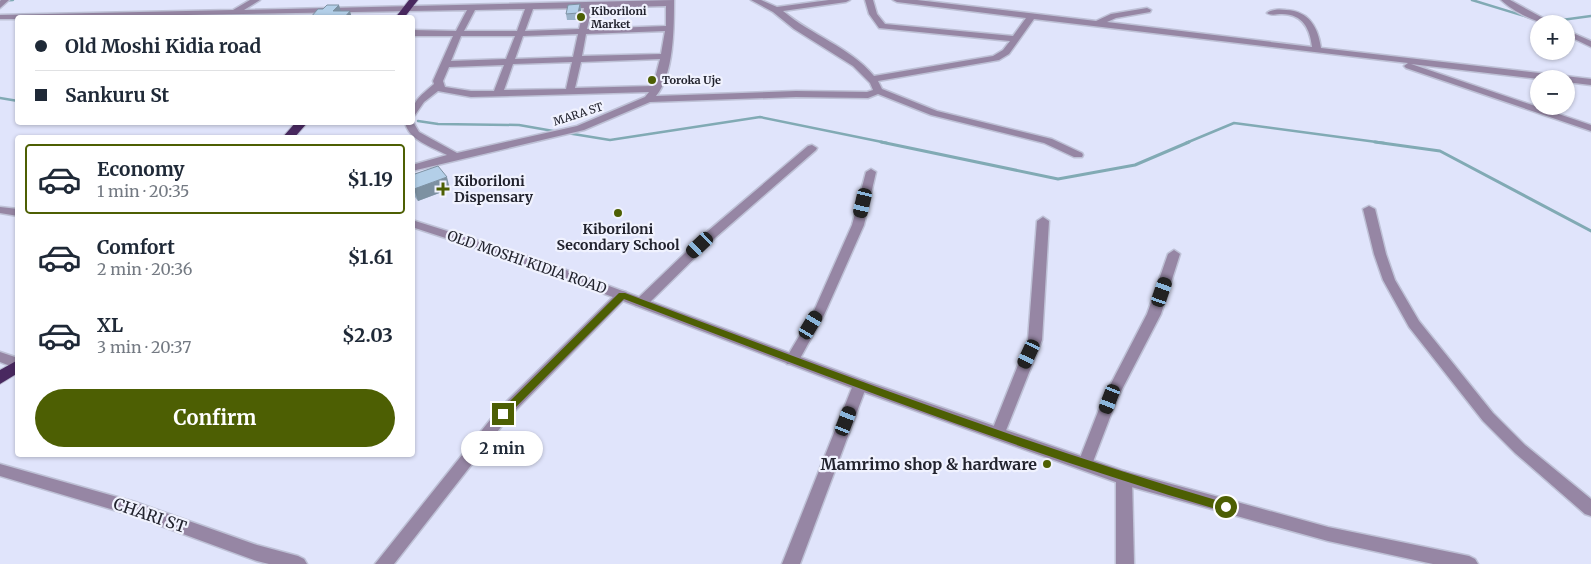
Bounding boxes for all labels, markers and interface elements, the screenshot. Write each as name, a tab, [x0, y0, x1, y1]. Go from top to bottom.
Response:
place label: Kiboriloni Market	[591, 4, 647, 31]
marker: Kiboriloni Market	[575, 11, 587, 23]
map controls	[1530, 15, 1575, 115]
button: +	[1530, 15, 1575, 60]
text: Old Moshi Kidia road	[65, 34, 261, 58]
button: −	[1530, 70, 1575, 115]
place label: Toroka Uje	[662, 73, 721, 87]
marker: Toroka Uje	[646, 74, 658, 86]
text: Sankuru St	[65, 83, 169, 107]
street label: MARA ST	[551, 99, 605, 129]
icon: car	[37, 157, 82, 202]
text: Economy	[97, 157, 185, 181]
text: $1.19	[347, 167, 393, 191]
place label: Kiboriloni Dispensary	[454, 172, 534, 206]
text: 1 min · 20:35	[97, 181, 189, 201]
marker: Kiboriloni Dispensary	[436, 182, 450, 196]
car	[852, 187, 873, 219]
marker: Kiboriloni Secondary School	[612, 207, 624, 219]
place label: Kiboriloni Secondary School	[557, 220, 680, 254]
street label: OLD MOSHI KIDIA ROAD	[445, 226, 610, 298]
car	[683, 229, 716, 261]
icon: car	[37, 235, 82, 280]
text: Comfort	[97, 235, 175, 259]
text: $1.61	[348, 245, 393, 269]
text: 2 min · 20:36	[97, 259, 193, 279]
car	[1150, 275, 1173, 309]
car	[796, 308, 825, 342]
icon: car	[37, 313, 82, 358]
text: XL	[97, 313, 123, 337]
text: $2.03	[342, 323, 393, 347]
text: 3 min · 20:37	[97, 337, 191, 357]
car	[1015, 337, 1042, 371]
car	[1097, 382, 1122, 416]
button: Confirm	[35, 389, 395, 447]
route end	[492, 403, 514, 425]
car	[833, 404, 858, 438]
callout: 2 min	[462, 432, 544, 466]
text: 2 min	[479, 438, 525, 458]
place label: Mamrimo shop & hardware	[820, 454, 1037, 474]
marker: Mamrimo shop & hardware	[1041, 458, 1053, 470]
street label: CHARI ST	[111, 493, 189, 537]
route start	[1215, 496, 1237, 518]

